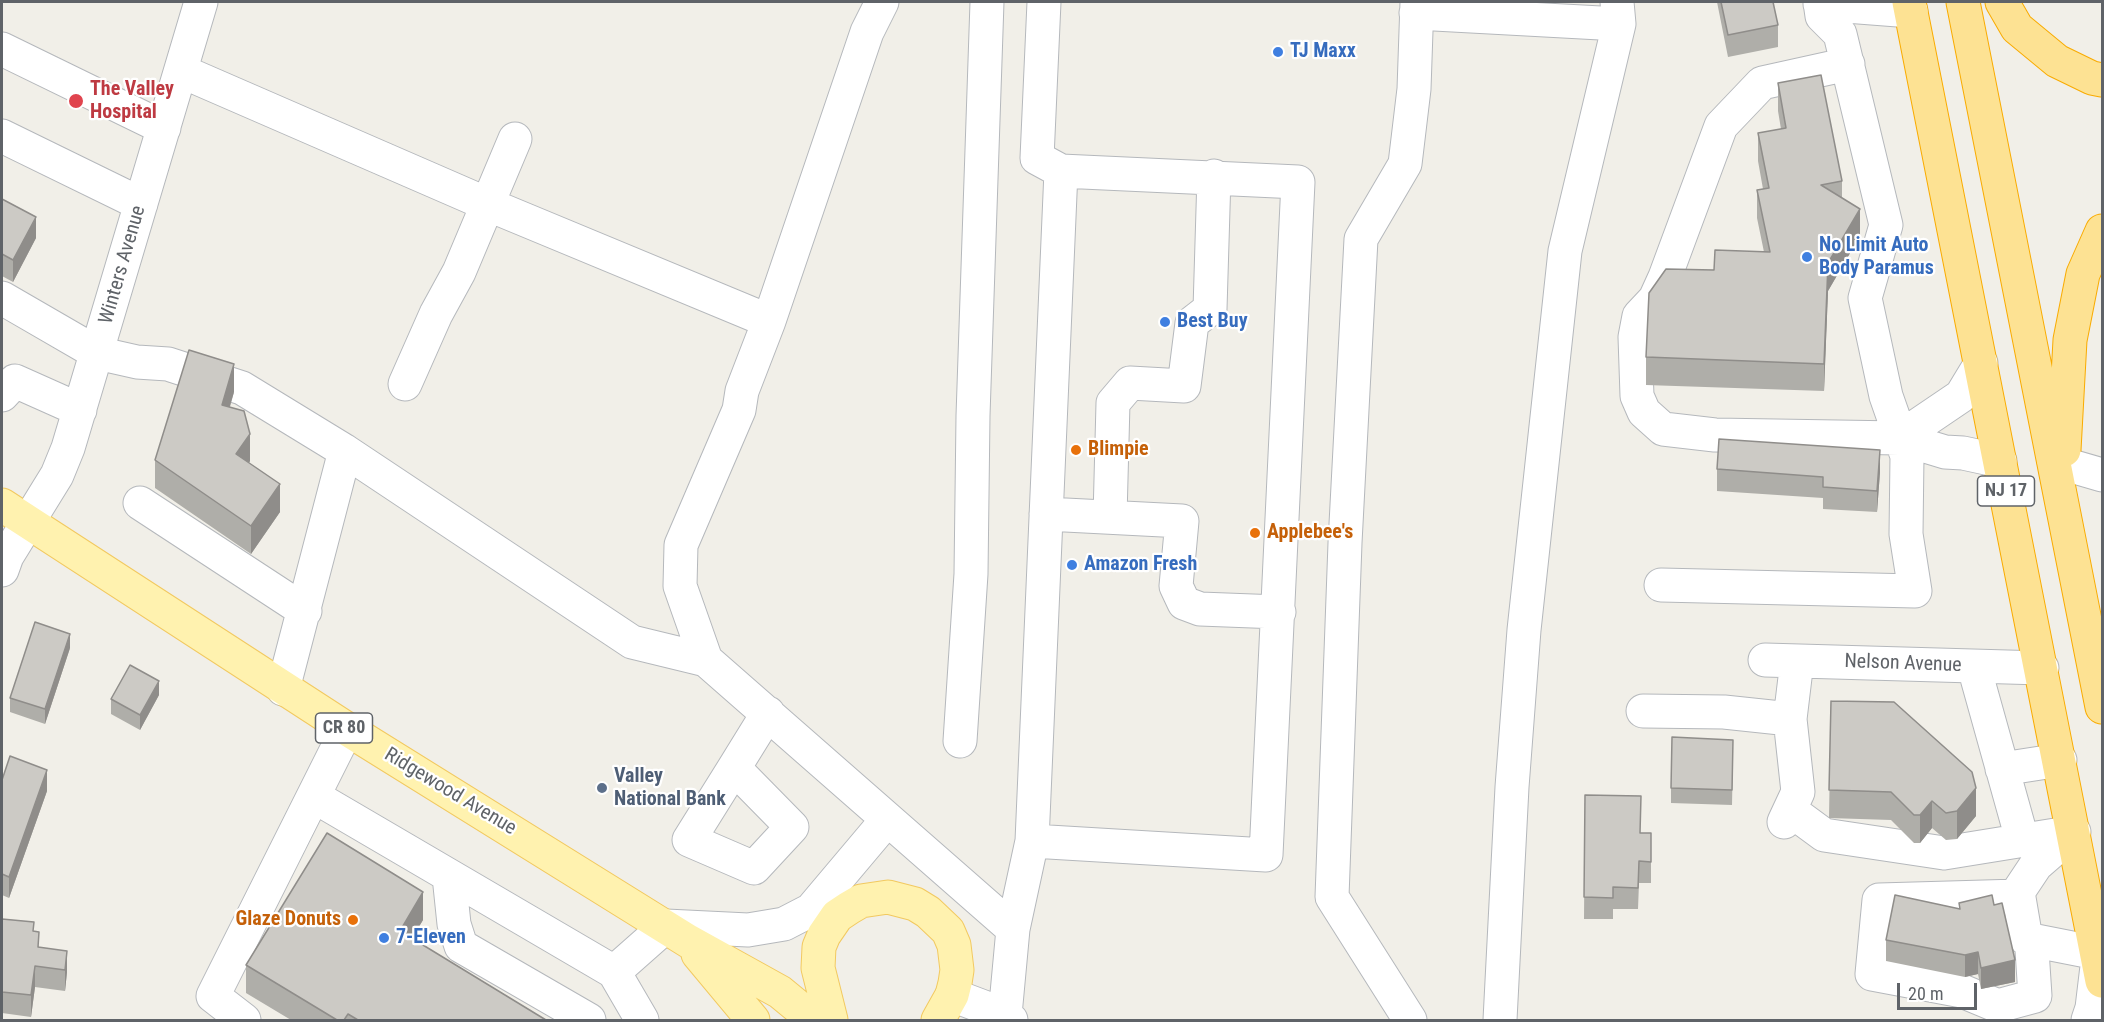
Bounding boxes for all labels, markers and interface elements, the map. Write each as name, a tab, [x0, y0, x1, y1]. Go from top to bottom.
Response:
place label: TJ Maxx	[1290, 40, 1356, 64]
marker: TJ Maxx	[1271, 45, 1285, 59]
place label: The Valley Hospital	[90, 78, 174, 125]
marker: The Valley Hospital	[67, 92, 85, 110]
street label: Winters Avenue	[95, 203, 151, 327]
place label: No Limit Auto Body Paramus	[1819, 234, 1934, 281]
marker: No Limit Auto Body Paramus	[1800, 250, 1814, 264]
place label: Best Buy	[1177, 310, 1248, 334]
marker: Best Buy	[1158, 315, 1172, 329]
place label: Blimpie	[1088, 438, 1149, 462]
marker: Blimpie	[1069, 443, 1083, 457]
road number: NJ 17	[1978, 476, 2034, 506]
place label: Applebee's	[1267, 521, 1353, 545]
marker: Applebee's	[1248, 526, 1262, 540]
place label: Amazon Fresh	[1084, 553, 1197, 577]
marker: Amazon Fresh	[1065, 558, 1079, 572]
street label: Nelson Avenue	[1844, 650, 1962, 678]
road number: CR 80	[316, 713, 372, 743]
street label: Ridgewood Avenue	[380, 743, 520, 841]
place label: Valley National Bank	[614, 765, 726, 812]
marker: Valley National Bank	[595, 781, 609, 795]
place label: Glaze Donuts	[236, 908, 341, 932]
marker: Glaze Donuts	[346, 913, 360, 927]
place label: 7-Eleven	[396, 926, 466, 950]
marker: 7-Eleven	[377, 931, 391, 945]
scale bar	[1900, 971, 1980, 1009]
text: 20 m	[1908, 983, 1943, 1004]

